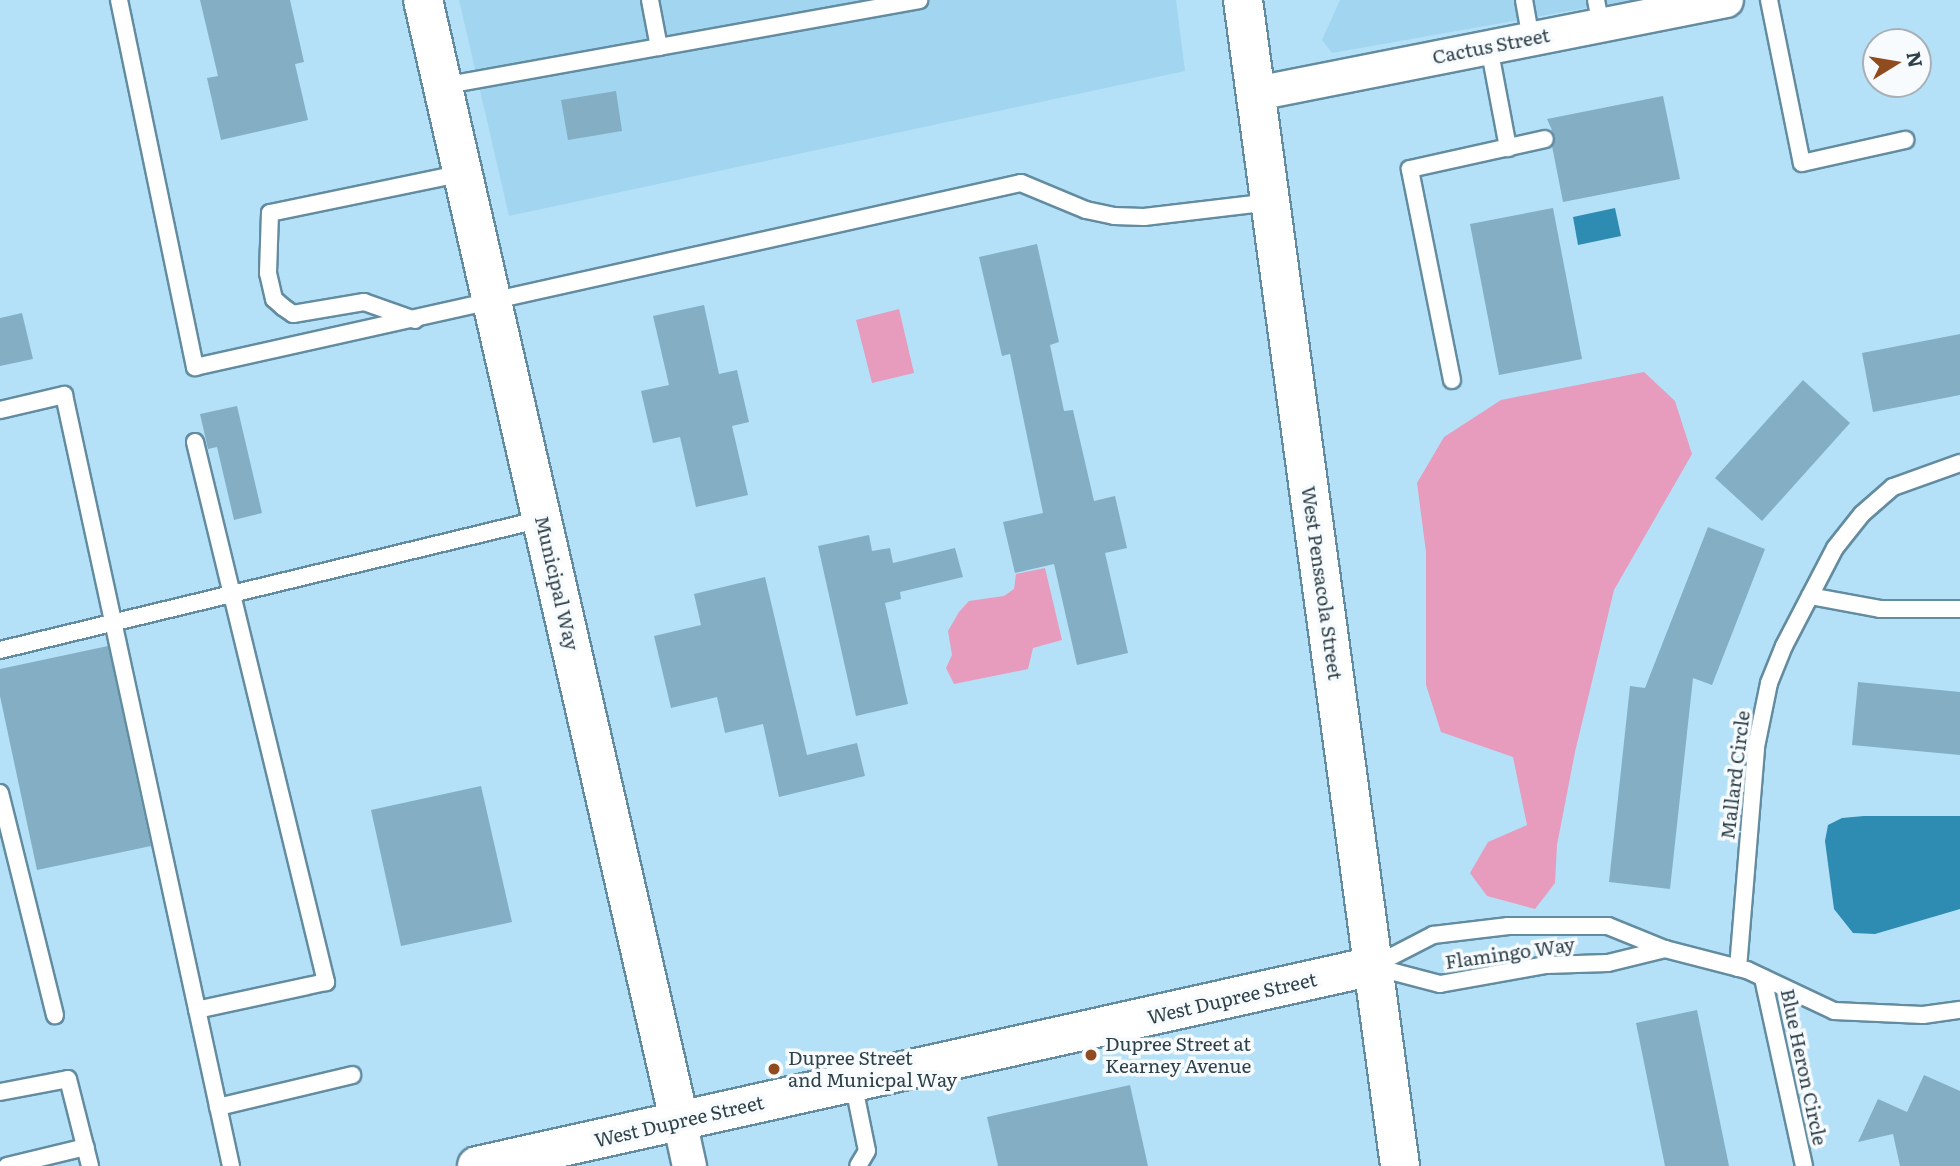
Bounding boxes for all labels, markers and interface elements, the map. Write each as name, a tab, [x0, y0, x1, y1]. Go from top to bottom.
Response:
street label: Cactus Street	[1430, 23, 1552, 69]
north arrow	[1862, 28, 1932, 98]
text: N	[1900, 49, 1931, 70]
street label: West Pensacola Street	[1297, 485, 1347, 681]
street label: Municipal Way	[530, 513, 584, 653]
street label: Mallard Circle	[1716, 709, 1754, 841]
street label: Flamingo Way	[1444, 933, 1576, 973]
street label: West Dupree Street	[1145, 967, 1319, 1029]
street label: Blue Heron Circle	[1776, 987, 1832, 1147]
place label: Dupree Street at Kearney Avenue	[1105, 1033, 1251, 1077]
place label: Dupree Street and Municpal Way	[788, 1047, 957, 1091]
marker: Dupree Street at Kearney Avenue	[1083, 1047, 1099, 1063]
marker: Dupree Street and Municpal Way	[766, 1061, 782, 1077]
street label: West Dupree Street	[592, 1090, 766, 1152]

